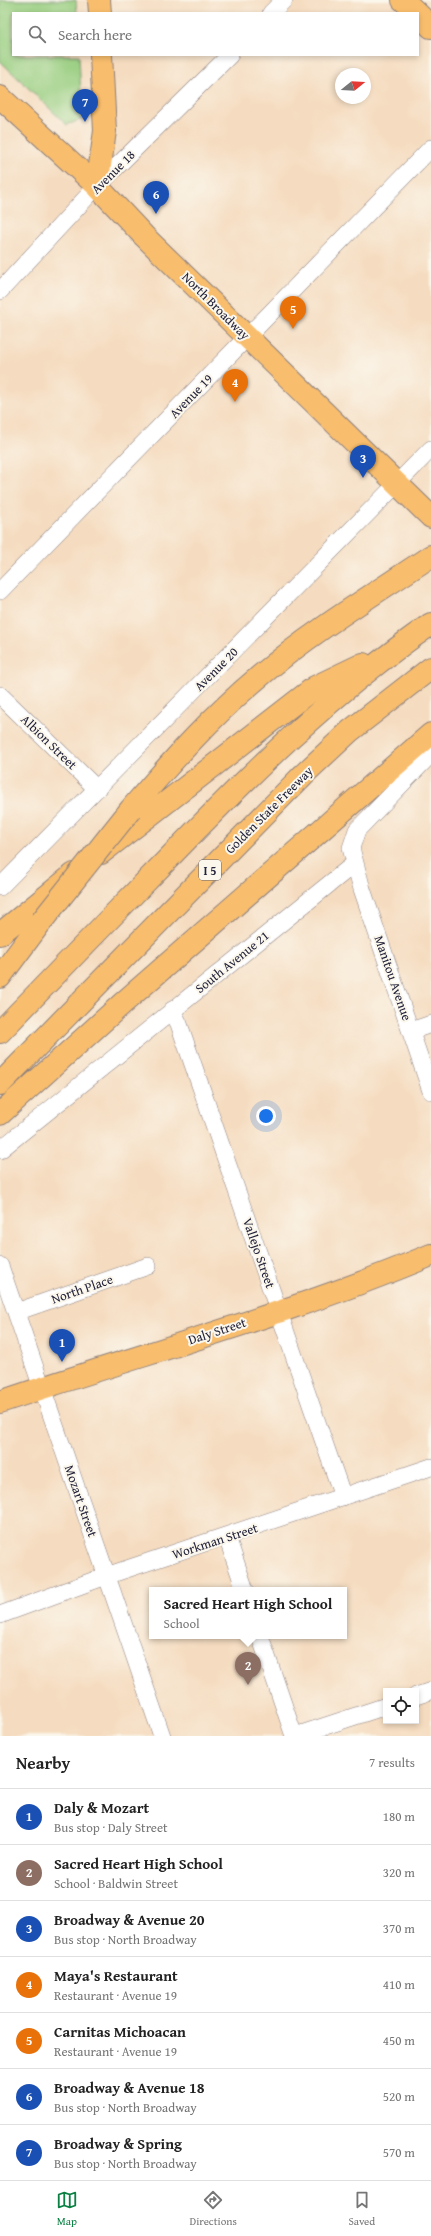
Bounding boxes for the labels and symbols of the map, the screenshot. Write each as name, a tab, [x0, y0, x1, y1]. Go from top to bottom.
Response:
north arrow	[335, 68, 371, 104]
pin: 7	[72, 89, 98, 122]
street label: Avenue 18	[87, 146, 139, 198]
pin: 6	[143, 181, 169, 214]
street label: North Broadway	[178, 268, 255, 345]
pin: 5	[280, 296, 306, 329]
pin: 4	[222, 369, 248, 402]
street label: Avenue 19	[165, 370, 217, 422]
pin: 3	[350, 445, 376, 478]
street label: Avenue 20	[190, 643, 242, 695]
street label: Albion Street	[17, 710, 82, 774]
street label: Golden State Freeway	[221, 762, 317, 858]
road number: I 5	[199, 860, 221, 880]
street label: South Avenue 21	[191, 926, 273, 998]
street label: Manitou Avenue	[370, 933, 416, 1023]
your location	[256, 1106, 276, 1126]
street label: Vallejo Street	[238, 1215, 280, 1291]
street label: North Place	[49, 1270, 115, 1308]
street label: Daly Street	[186, 1313, 249, 1349]
pin: 1	[49, 1329, 75, 1362]
street label: Mozart Street	[60, 1463, 102, 1540]
street label: Workman Street	[170, 1518, 261, 1564]
pin: 2	[235, 1652, 261, 1685]

